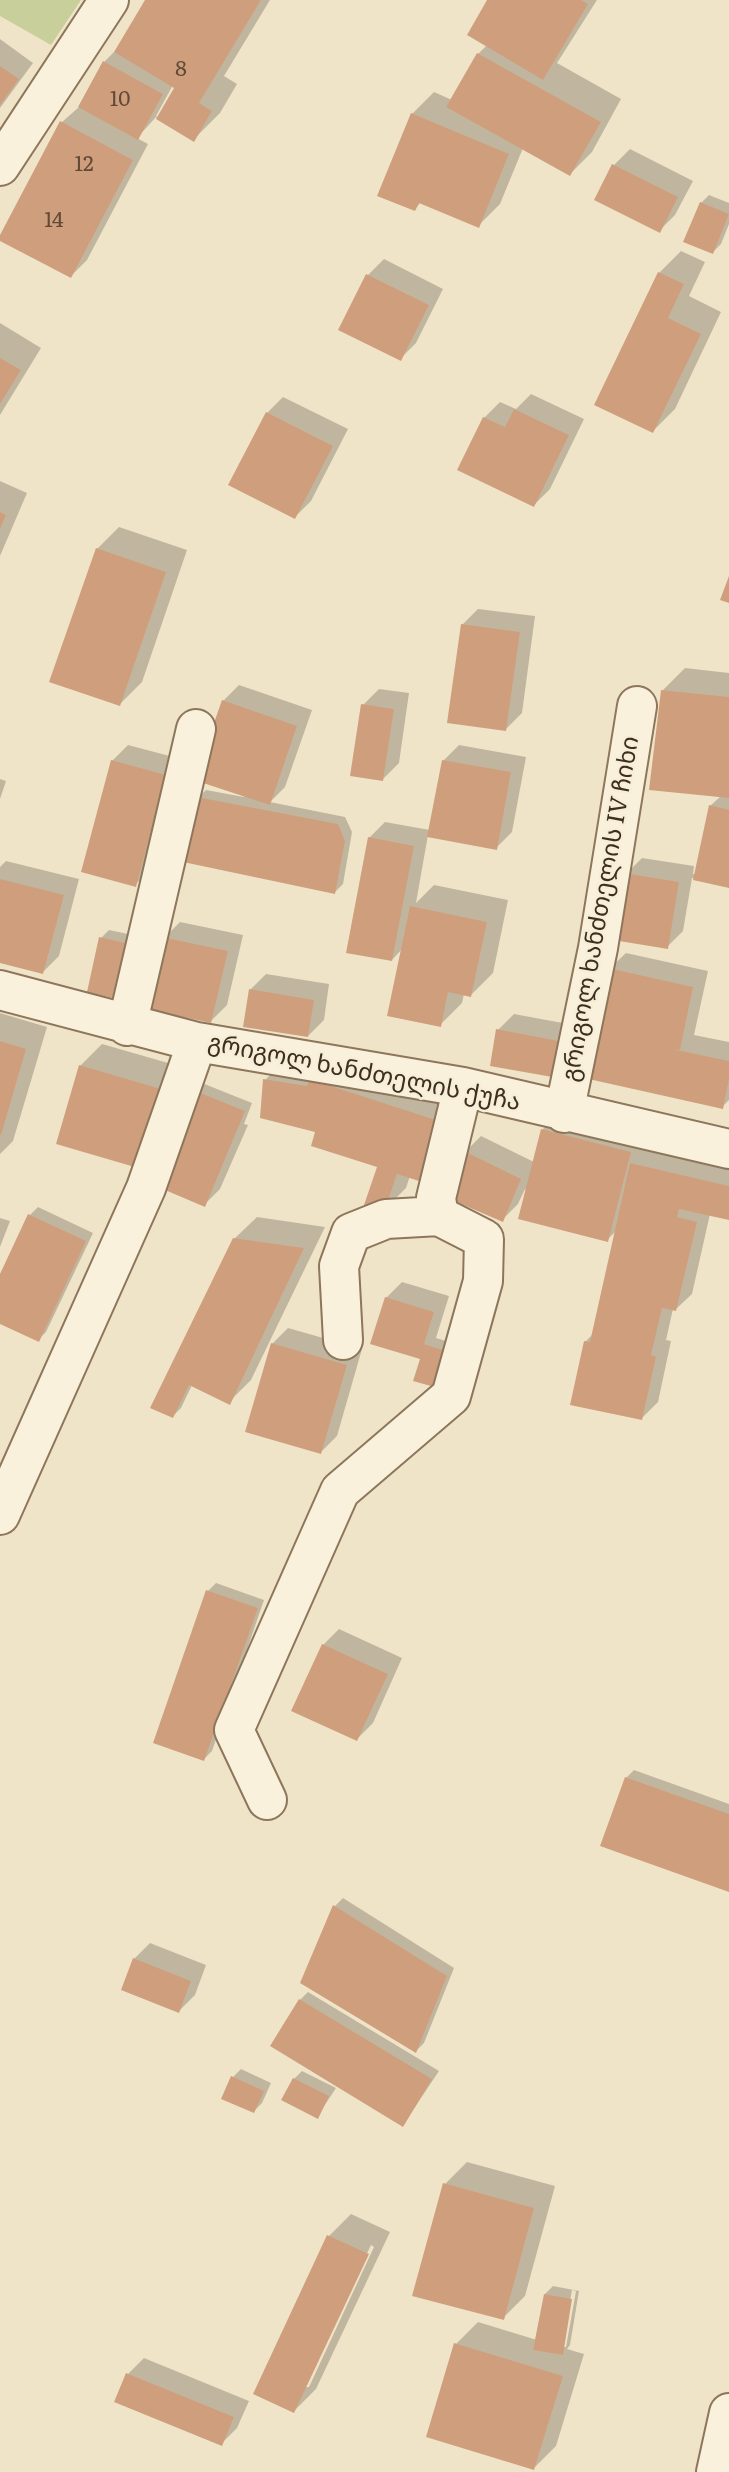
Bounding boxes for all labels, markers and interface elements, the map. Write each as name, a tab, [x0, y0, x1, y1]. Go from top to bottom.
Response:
house number: 8	[175, 57, 187, 83]
house number: 10	[110, 87, 130, 113]
house number: 12	[74, 152, 94, 178]
house number: 14	[44, 208, 64, 234]
street label: გრიგოლ ხანძთელის IV ჩიხი	[556, 734, 646, 1084]
street label: გრიგოლ ხანძთელის ქუჩა	[205, 1029, 523, 1117]

